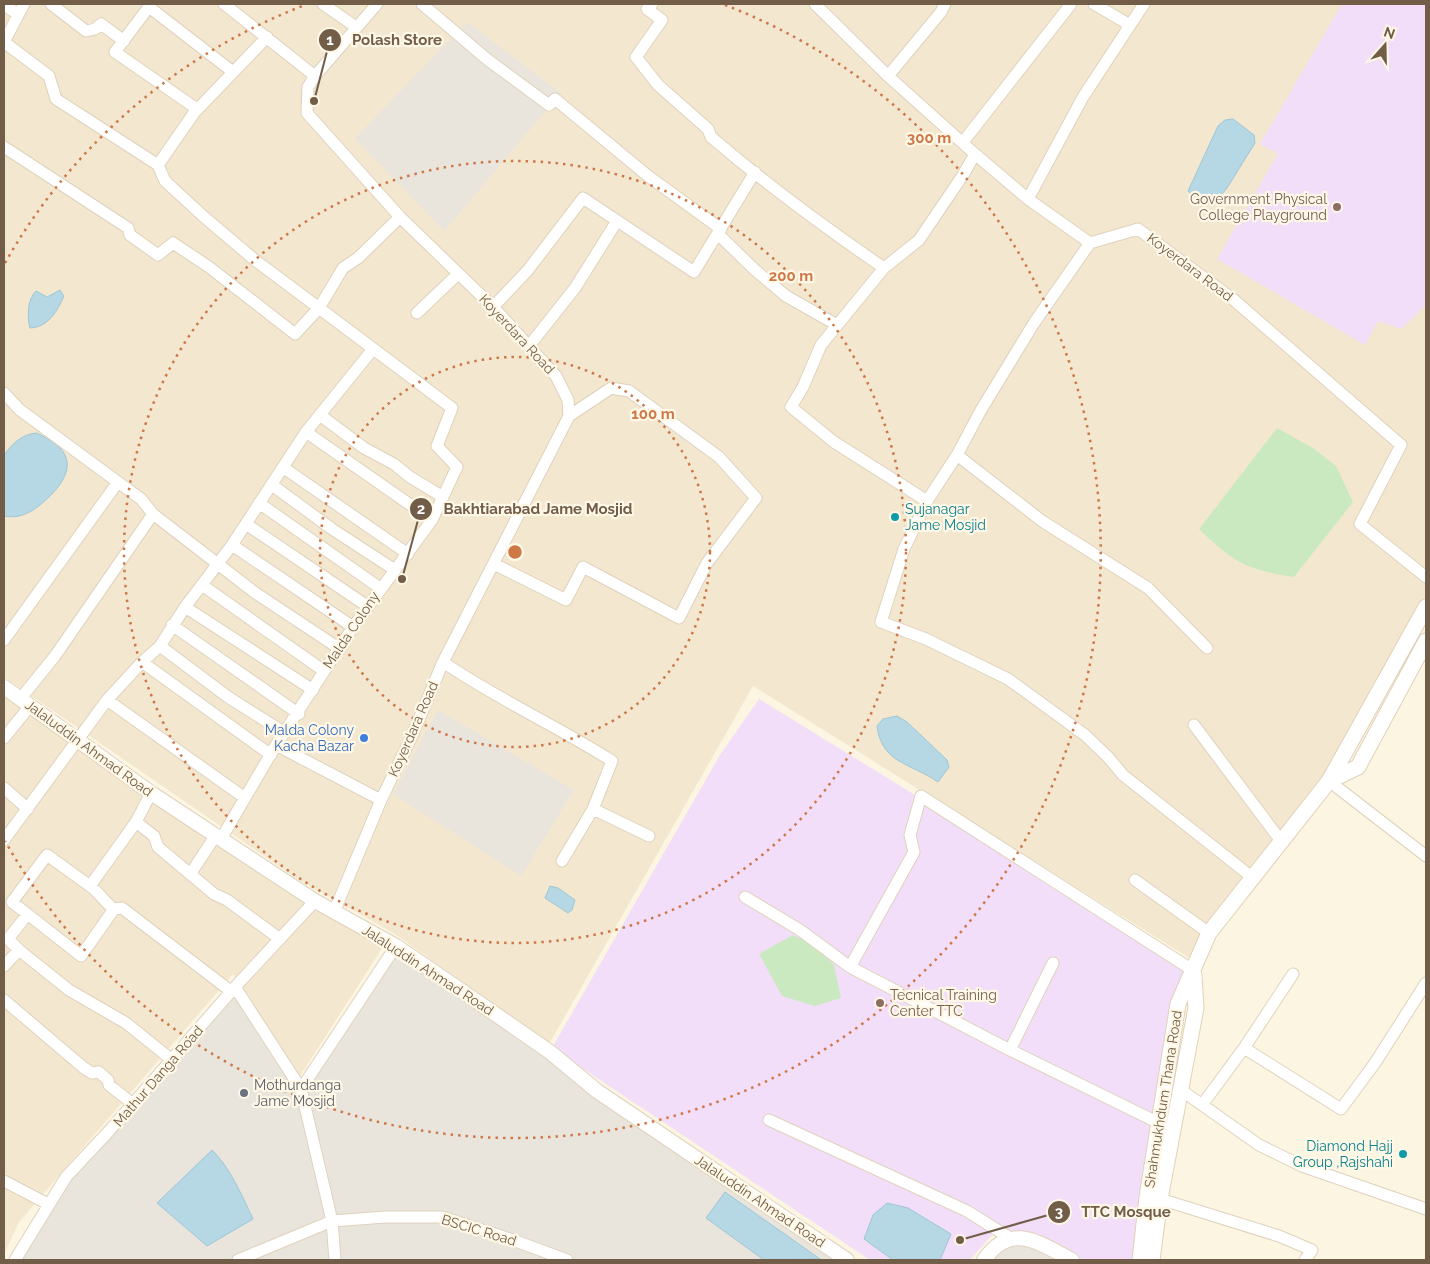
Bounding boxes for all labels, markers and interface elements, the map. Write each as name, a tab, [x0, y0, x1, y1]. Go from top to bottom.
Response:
north arrow	[1360, 20, 1410, 70]
text: N	[1382, 23, 1397, 42]
callout: Polash Store	[317, 25, 452, 55]
text: 1	[326, 31, 334, 49]
text: Polash Store	[352, 31, 442, 49]
text: 300 m	[907, 129, 951, 147]
place label: Government Physical College Playground	[1190, 191, 1327, 223]
marker: Government Physical College Playground	[1331, 201, 1343, 213]
street label: Koyerdara Road	[1144, 230, 1236, 304]
text: 200 m	[769, 267, 813, 285]
street label: Koyerdara Road	[476, 291, 558, 377]
text: 100 m	[631, 405, 675, 423]
callout: Bakhtiarabad Jame Mosjid	[409, 494, 643, 524]
text: 2	[417, 500, 425, 518]
text: Bakhtiarabad Jame Mosjid	[444, 500, 633, 518]
place label: Sujanagar Jame Mosjid	[905, 501, 986, 533]
marker: Sujanagar Jame Mosjid	[889, 511, 901, 523]
centre of rings	[506, 543, 524, 561]
street label: Malda Colony	[319, 588, 383, 671]
street label: Koyerdara Road	[385, 679, 441, 779]
street label: Jalaluddin Ahmad Road	[22, 696, 156, 800]
place label: Malda Colony Kacha Bazar	[265, 722, 354, 754]
marker: Malda Colony Kacha Bazar	[358, 732, 370, 744]
street label: Jalaluddin Ahmad Road	[359, 921, 497, 1019]
place label: Tecnical Training Center TTC	[890, 987, 997, 1019]
marker: Tecnical Training Center TTC	[874, 997, 886, 1009]
street label: Shahmukhdum Thana Road	[1141, 1009, 1185, 1189]
street label: Mathur Danga Road	[110, 1022, 206, 1130]
place label: Mothurdanga Jame Mosjid	[254, 1077, 341, 1109]
marker: Mothurdanga Jame Mosjid	[238, 1087, 250, 1099]
place label: Diamond Hajj Group ,Rajshahi	[1293, 1138, 1393, 1170]
marker: Diamond Hajj Group ,Rajshahi	[1397, 1148, 1409, 1160]
street label: Jalaluddin Ahmad Road	[692, 1151, 828, 1251]
callout: TTC Mosque	[1046, 1197, 1180, 1227]
text: 3	[1055, 1203, 1063, 1221]
text: TTC Mosque	[1081, 1203, 1171, 1221]
street label: BSCIC Road	[440, 1211, 518, 1249]

